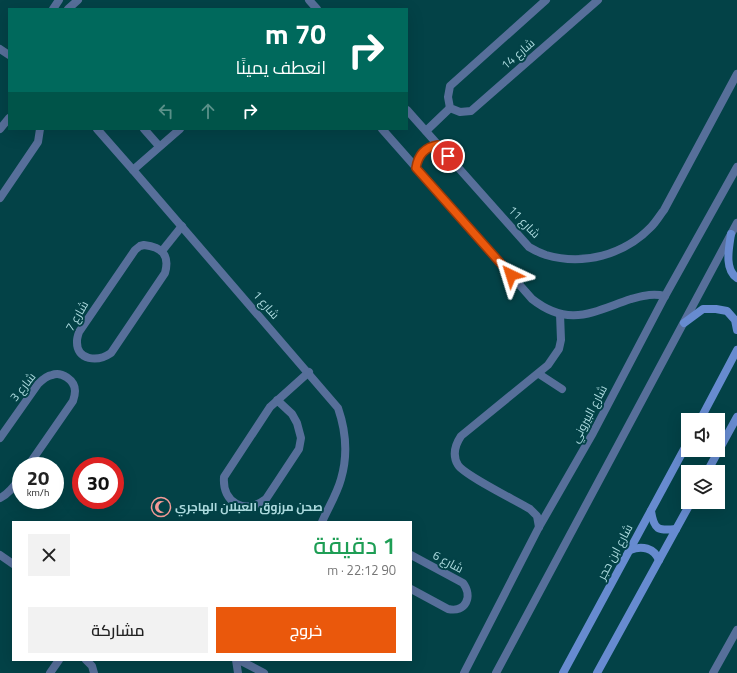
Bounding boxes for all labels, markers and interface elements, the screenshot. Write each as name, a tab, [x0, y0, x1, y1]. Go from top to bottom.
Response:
text: 70 m	[265, 12, 326, 55]
icon: right	[340, 24, 392, 76]
street label: شارع 14	[497, 34, 539, 74]
text: انعطف يمينًا	[236, 54, 326, 81]
icon: left	[155, 100, 177, 122]
icon: ahead	[197, 100, 219, 122]
icon: right	[239, 100, 261, 122]
pin	[431, 139, 465, 173]
icon: arrive	[437, 145, 459, 167]
street label: شارع 11	[504, 201, 545, 242]
position arrow	[490, 254, 532, 296]
street label: شارع 1	[249, 286, 284, 323]
street label: شارع 7	[60, 297, 93, 335]
street label: شارع 3	[5, 368, 40, 405]
street label: شارع البيروني	[565, 381, 613, 447]
map controls	[681, 413, 725, 509]
button: sound	[681, 413, 725, 457]
speed limit sign: 30	[72, 457, 124, 509]
text: 20	[27, 462, 49, 493]
button: layers	[681, 465, 725, 509]
text: km/h	[27, 485, 49, 500]
mosque icon: صحن مرزوق العبلان الهاجري	[150, 496, 172, 518]
place label: صحن مرزوق العبلان الهاجري	[175, 497, 323, 517]
street label: شارع ابن حجر	[591, 520, 637, 584]
text: 1 دقيقة	[313, 527, 396, 563]
button: close	[28, 534, 70, 576]
street label: شارع 6	[429, 546, 467, 578]
text: 90 m · 22:12	[327, 560, 396, 580]
button: مشاركة	[28, 607, 208, 653]
button: خروج	[216, 607, 396, 653]

